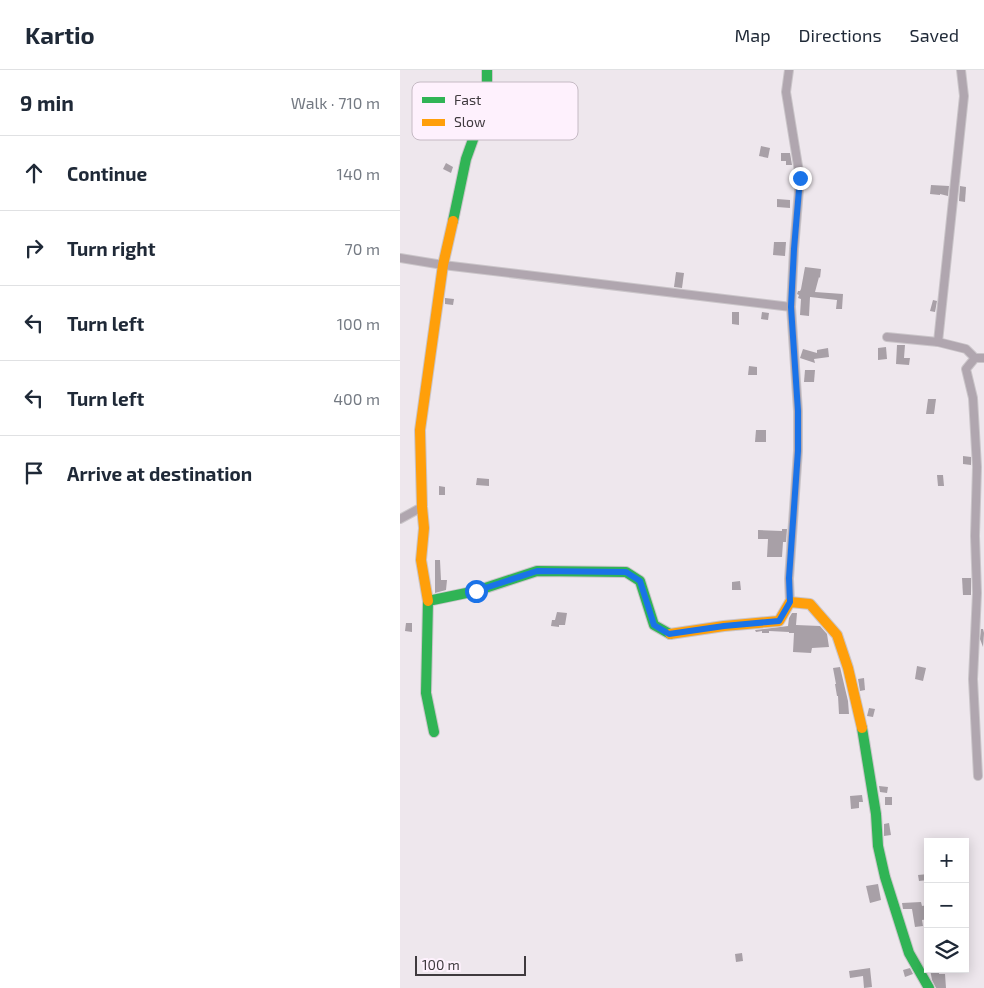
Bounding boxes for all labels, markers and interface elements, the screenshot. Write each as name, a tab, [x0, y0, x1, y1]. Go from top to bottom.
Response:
text: Kartio	[25, 20, 95, 49]
text: Map	[734, 24, 771, 46]
text: Directions	[799, 24, 882, 46]
text: Saved	[910, 24, 959, 46]
legend	[412, 82, 578, 140]
text: 9 min	[20, 90, 74, 115]
text: Fast	[454, 91, 481, 108]
text: Walk · 710 m	[291, 93, 380, 112]
text: Slow	[454, 113, 486, 130]
icon: ahead	[20, 159, 48, 187]
text: Continue	[67, 162, 147, 185]
text: 140 m	[337, 164, 380, 183]
route end	[789, 167, 812, 190]
icon: right	[20, 234, 48, 262]
text: Turn right	[67, 237, 155, 260]
text: 70 m	[345, 239, 380, 258]
icon: left	[20, 309, 48, 337]
text: Turn left	[67, 312, 144, 335]
text: 100 m	[337, 314, 380, 333]
icon: left	[20, 384, 48, 412]
text: Turn left	[67, 387, 144, 410]
text: 400 m	[333, 389, 380, 408]
icon: arrive	[20, 459, 48, 487]
text: Arrive at destination	[67, 462, 252, 485]
route start	[465, 580, 488, 603]
map controls	[924, 838, 969, 973]
button: +	[924, 838, 969, 883]
button: −	[924, 883, 969, 928]
button: layers	[924, 928, 969, 973]
scale bar	[415, 953, 526, 976]
text: 100 m	[422, 956, 460, 973]

